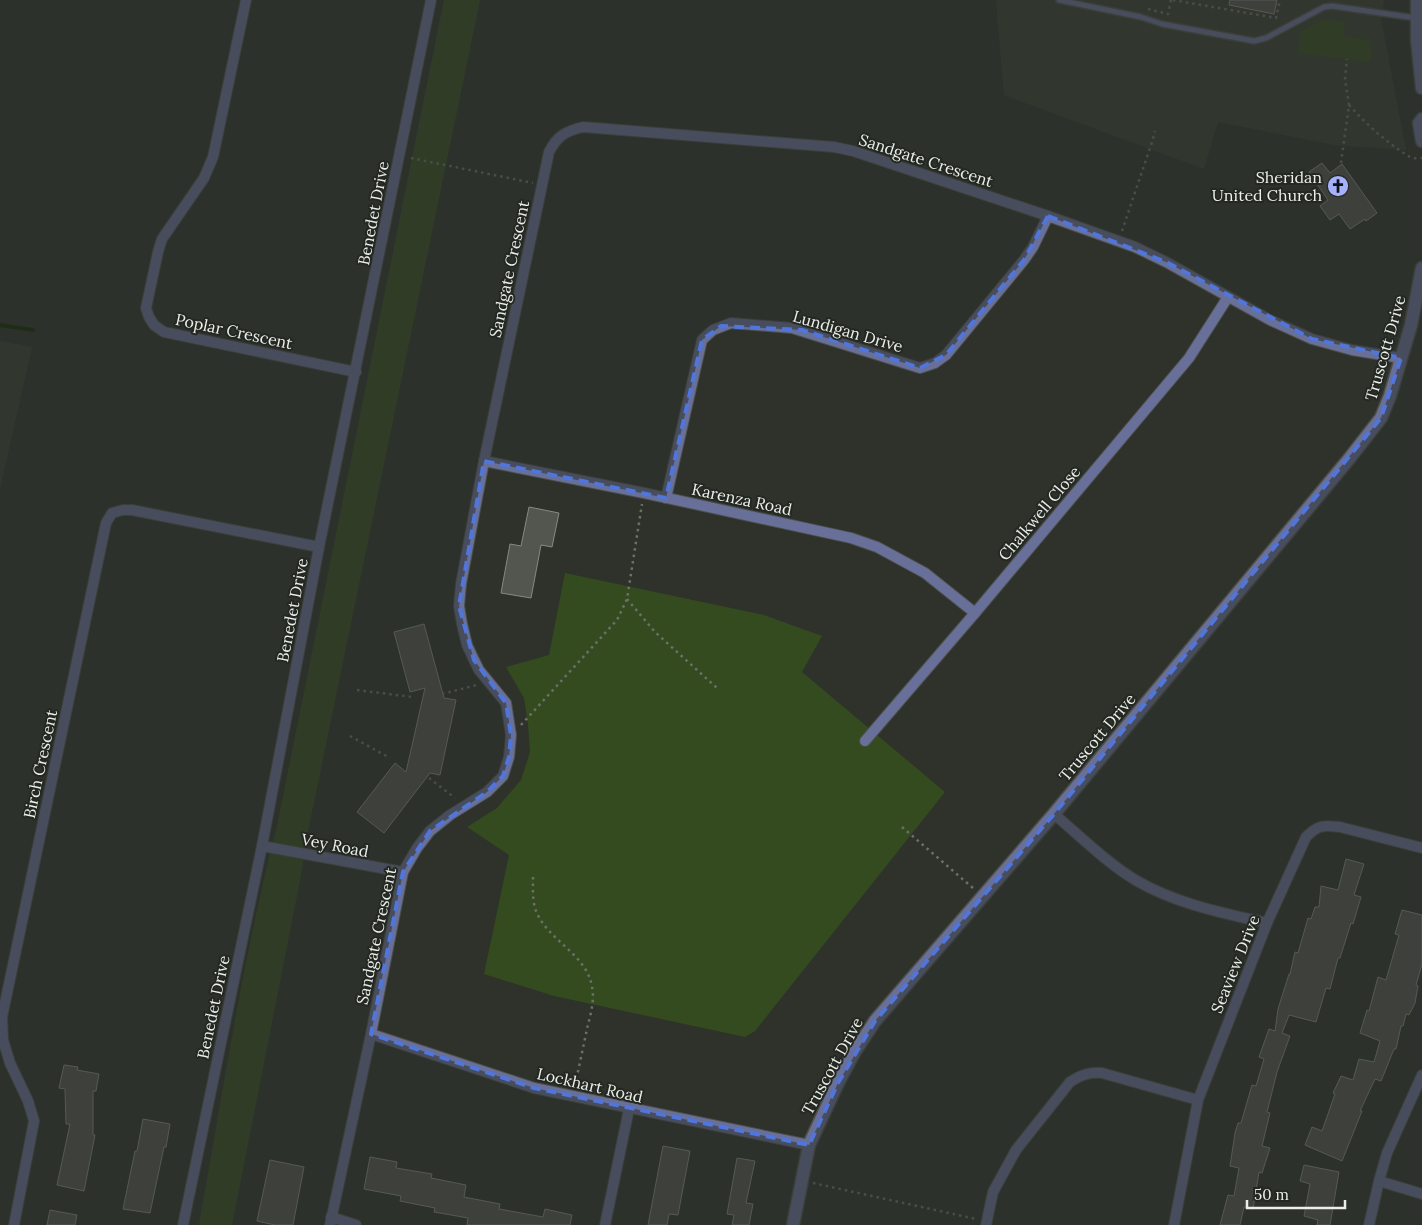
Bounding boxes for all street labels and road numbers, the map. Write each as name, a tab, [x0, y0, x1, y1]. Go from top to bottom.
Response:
street label: Sandgate Crescent	[857, 129, 996, 191]
street label: Benedet Drive	[353, 159, 393, 267]
street label: Sandgate Crescent	[485, 198, 533, 339]
street label: Truscott Drive	[1360, 293, 1410, 403]
street label: Lundigan Drive	[791, 306, 906, 356]
street label: Poplar Crescent	[174, 309, 295, 353]
street label: Chalkwell Close	[994, 461, 1085, 564]
street label: Karenza Road	[690, 479, 794, 519]
street label: Benedet Drive	[272, 556, 312, 664]
street label: Truscott Drive	[1054, 689, 1140, 785]
street label: Birch Crescent	[19, 707, 61, 820]
street label: Vey Road	[299, 828, 371, 861]
street label: Sandgate Crescent	[352, 865, 400, 1006]
street label: Seaview Drive	[1206, 912, 1264, 1016]
street label: Benedet Drive	[192, 953, 234, 1061]
street label: Truscott Drive	[797, 1013, 867, 1118]
street label: Lockhart Road	[535, 1063, 645, 1107]

